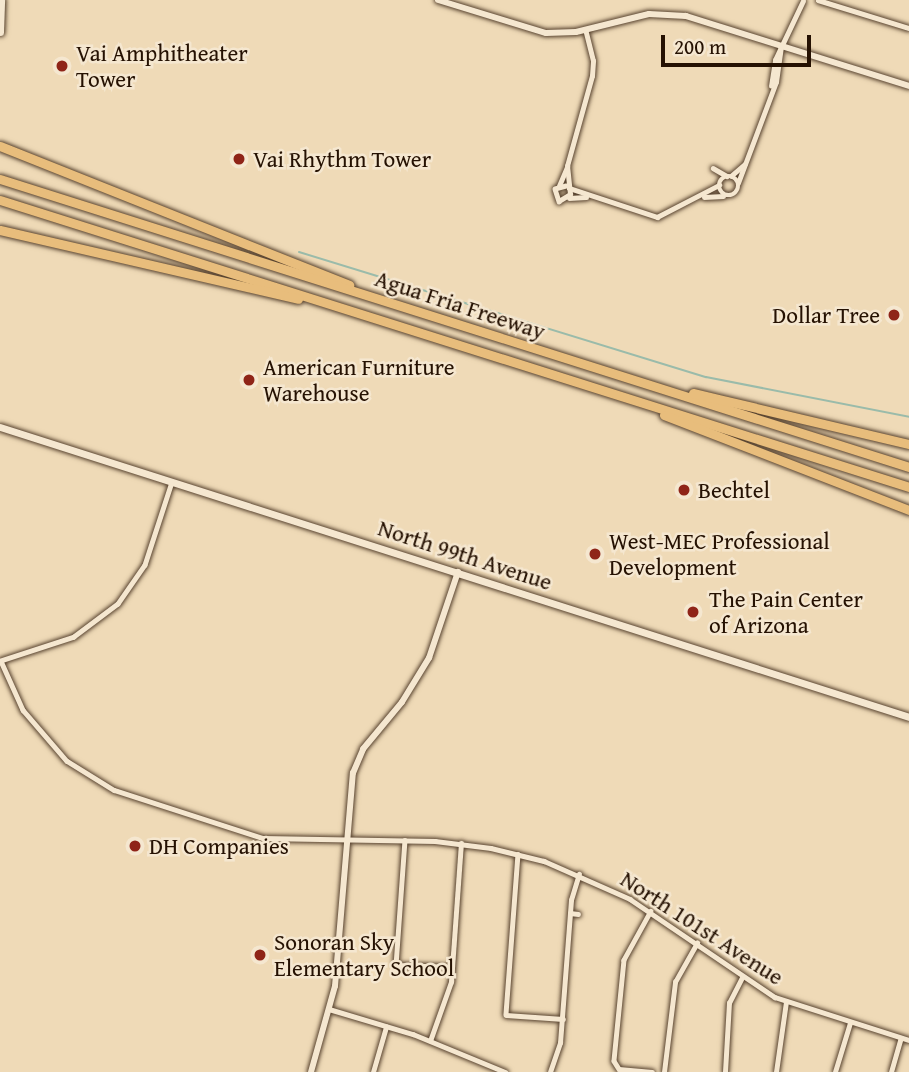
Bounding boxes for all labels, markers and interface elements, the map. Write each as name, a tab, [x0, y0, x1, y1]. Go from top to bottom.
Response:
scale bar	[664, 21, 814, 65]
text: 200 m	[674, 31, 726, 62]
place label: Vai Amphitheater Tower	[76, 39, 248, 93]
marker: Vai Amphitheater Tower	[54, 58, 70, 74]
place label: Vai Rhythm Tower	[253, 145, 431, 173]
marker: Vai Rhythm Tower	[231, 151, 247, 167]
street label: Agua Fria Freeway	[372, 265, 548, 345]
place label: Dollar Tree	[772, 301, 880, 329]
marker: Dollar Tree	[886, 307, 902, 323]
place label: American Furniture Warehouse	[263, 353, 455, 407]
marker: American Furniture Warehouse	[241, 372, 257, 388]
place label: Bechtel	[698, 476, 770, 504]
marker: Bechtel	[676, 482, 692, 498]
street label: North 99th Avenue	[375, 514, 555, 596]
place label: West-MEC Professional Development	[609, 527, 830, 581]
marker: West-MEC Professional Development	[587, 546, 603, 562]
place label: The Pain Center of Arizona	[709, 585, 863, 639]
marker: The Pain Center of Arizona	[683, 602, 703, 622]
place label: DH Companies	[149, 832, 289, 860]
marker: DH Companies	[127, 838, 143, 854]
street label: North 101st Avenue	[615, 865, 789, 991]
place label: Sonoran Sky Elementary School	[274, 928, 454, 982]
marker: Sonoran Sky Elementary School	[252, 947, 268, 963]

